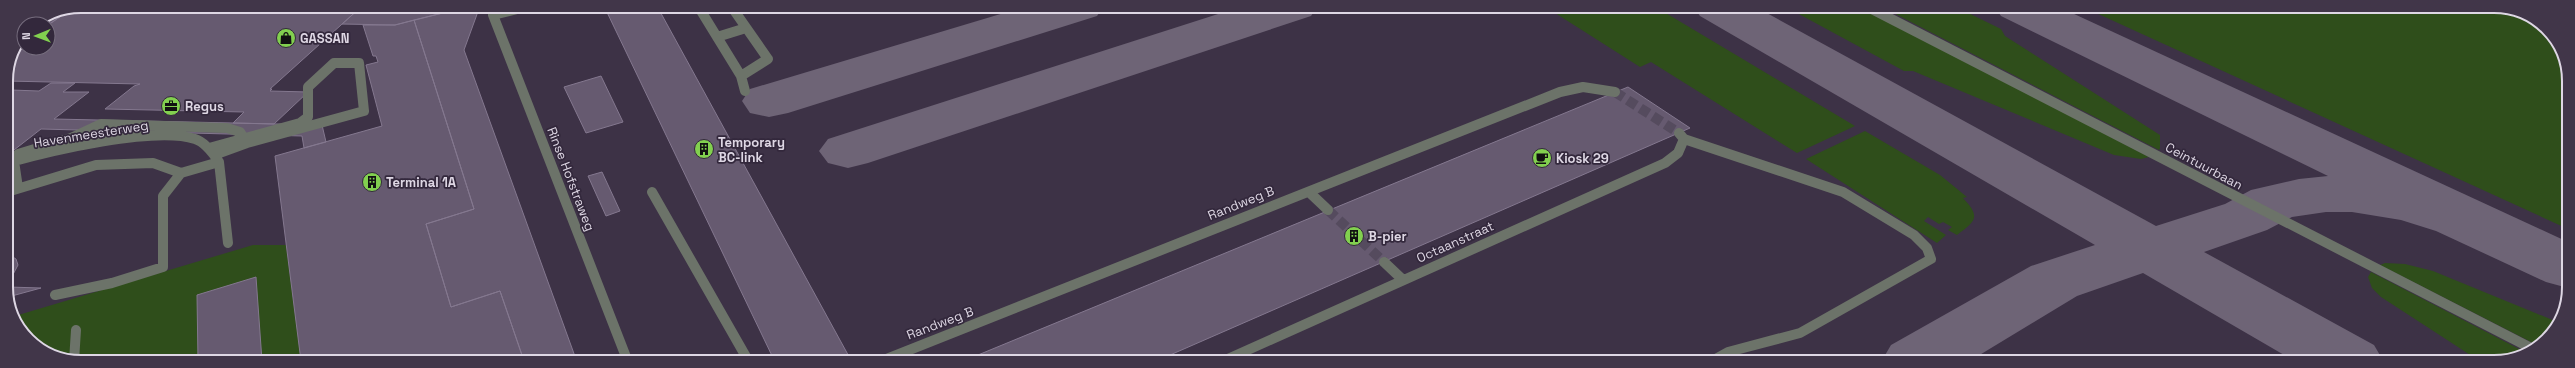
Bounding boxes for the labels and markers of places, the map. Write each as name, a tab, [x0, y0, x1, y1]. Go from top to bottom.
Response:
shop icon: GASSAN	[275, 27, 297, 49]
place label: GASSAN	[300, 30, 350, 47]
office icon: Regus	[160, 95, 182, 117]
place label: Regus	[185, 98, 224, 115]
place label: Temporary BC-link	[718, 134, 785, 166]
building icon: Temporary BC-link	[693, 138, 715, 160]
cafe icon: Kiosk 29	[1531, 147, 1553, 169]
place label: Kiosk 29	[1556, 150, 1609, 167]
building icon: Terminal 1A	[361, 171, 383, 193]
place label: Terminal 1A	[386, 174, 457, 191]
building icon: B-pier	[1343, 225, 1365, 247]
place label: B-pier	[1368, 228, 1407, 245]

